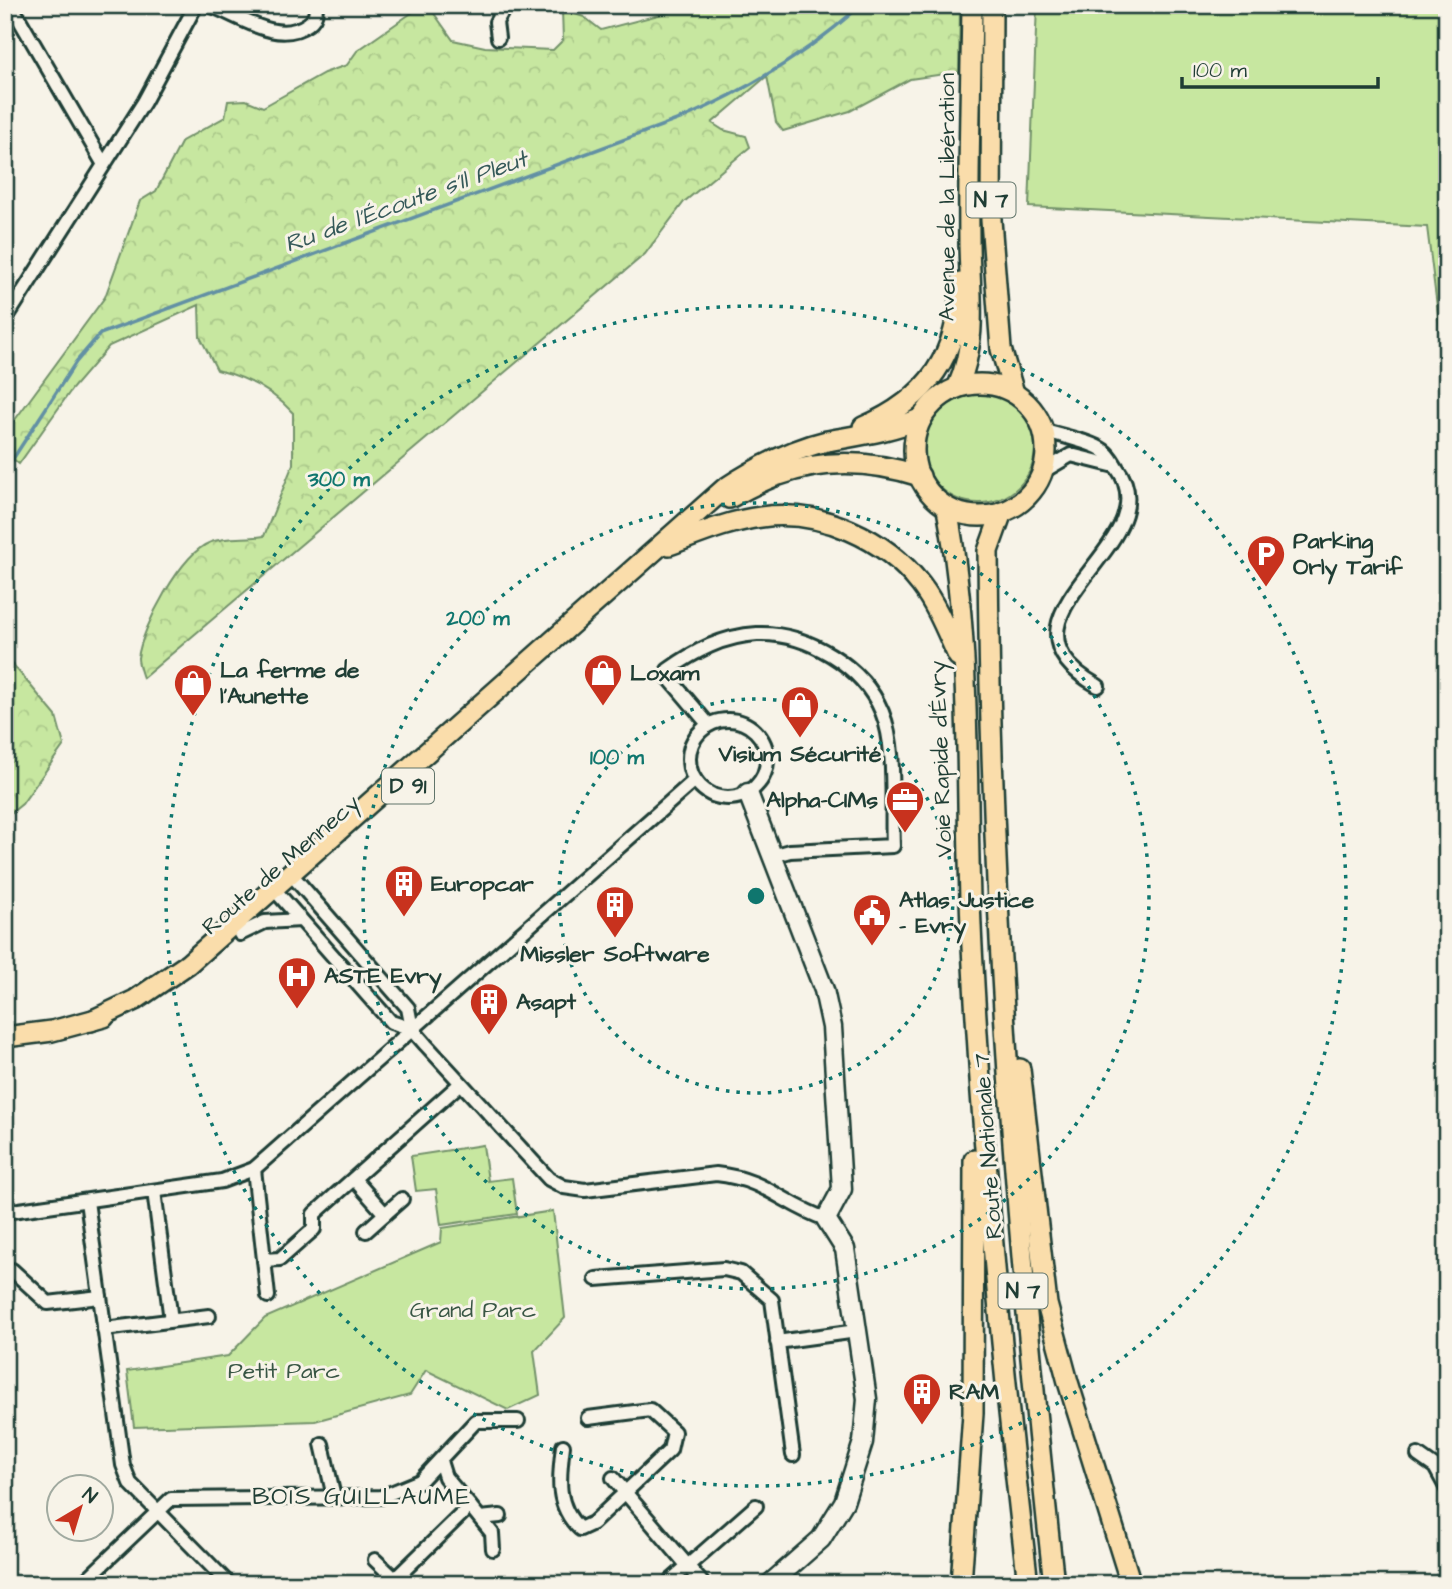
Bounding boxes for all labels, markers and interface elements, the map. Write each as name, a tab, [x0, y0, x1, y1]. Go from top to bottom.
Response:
scale bar	[1182, 46, 1378, 90]
text: 100 m	[1193, 56, 1248, 85]
street label: Avenue de la Libération	[931, 73, 963, 321]
water label: Ru de l'Écoute s'Il Pleut	[280, 142, 534, 262]
road number: N 7	[967, 182, 1016, 218]
text: 300 m	[307, 465, 371, 494]
place label: Parking Orly Tarif	[1293, 525, 1404, 585]
parking icon: Parking Orly Tarif	[1245, 533, 1287, 588]
text: 200 m	[445, 604, 510, 633]
shop icon: Loxam	[582, 652, 624, 707]
place label: La ferme de l'Aunette	[220, 654, 360, 712]
place label: Loxam	[630, 657, 700, 689]
street label: Voie Rapide d'Évry	[922, 660, 961, 858]
shop icon: La ferme de l'Aunette	[172, 662, 214, 717]
shop icon: Visium Sécurité	[779, 684, 821, 739]
place label: Visium Sécurité	[717, 738, 882, 770]
text: 100 m	[590, 743, 645, 772]
road number: D 91	[382, 768, 434, 804]
office icon: Alpha-CIMs	[884, 779, 926, 834]
place label: Alpha-CIMs	[766, 784, 878, 816]
street label: Route de Mennecy	[195, 787, 368, 943]
building icon: Europcar	[383, 863, 425, 918]
place label: Europcar	[431, 868, 534, 900]
building icon: Missler Software	[594, 884, 636, 939]
centre of rings	[744, 884, 768, 908]
place label: Atlas Justice - Evry	[899, 884, 1035, 944]
public building icon: Atlas Justice - Evry	[851, 892, 893, 947]
place label: Missler Software	[520, 938, 710, 970]
hospital icon: ASTE Evry	[276, 955, 318, 1010]
place label: ASTE Evry	[324, 960, 442, 994]
building icon: Asapt	[468, 981, 510, 1036]
place label: Asapt	[516, 986, 577, 1018]
street label: Route Nationale 7	[966, 1052, 1010, 1240]
road number: N 7	[998, 1274, 1048, 1308]
park label: Grand Parc	[410, 1294, 536, 1326]
park label: Petit Parc	[228, 1355, 340, 1387]
building icon: RAM	[901, 1371, 943, 1426]
place label: RAM	[949, 1376, 999, 1408]
north arrow	[46, 1474, 116, 1544]
district label: BOIS GUILLAUME	[252, 1480, 472, 1514]
text: N	[77, 1481, 103, 1510]

